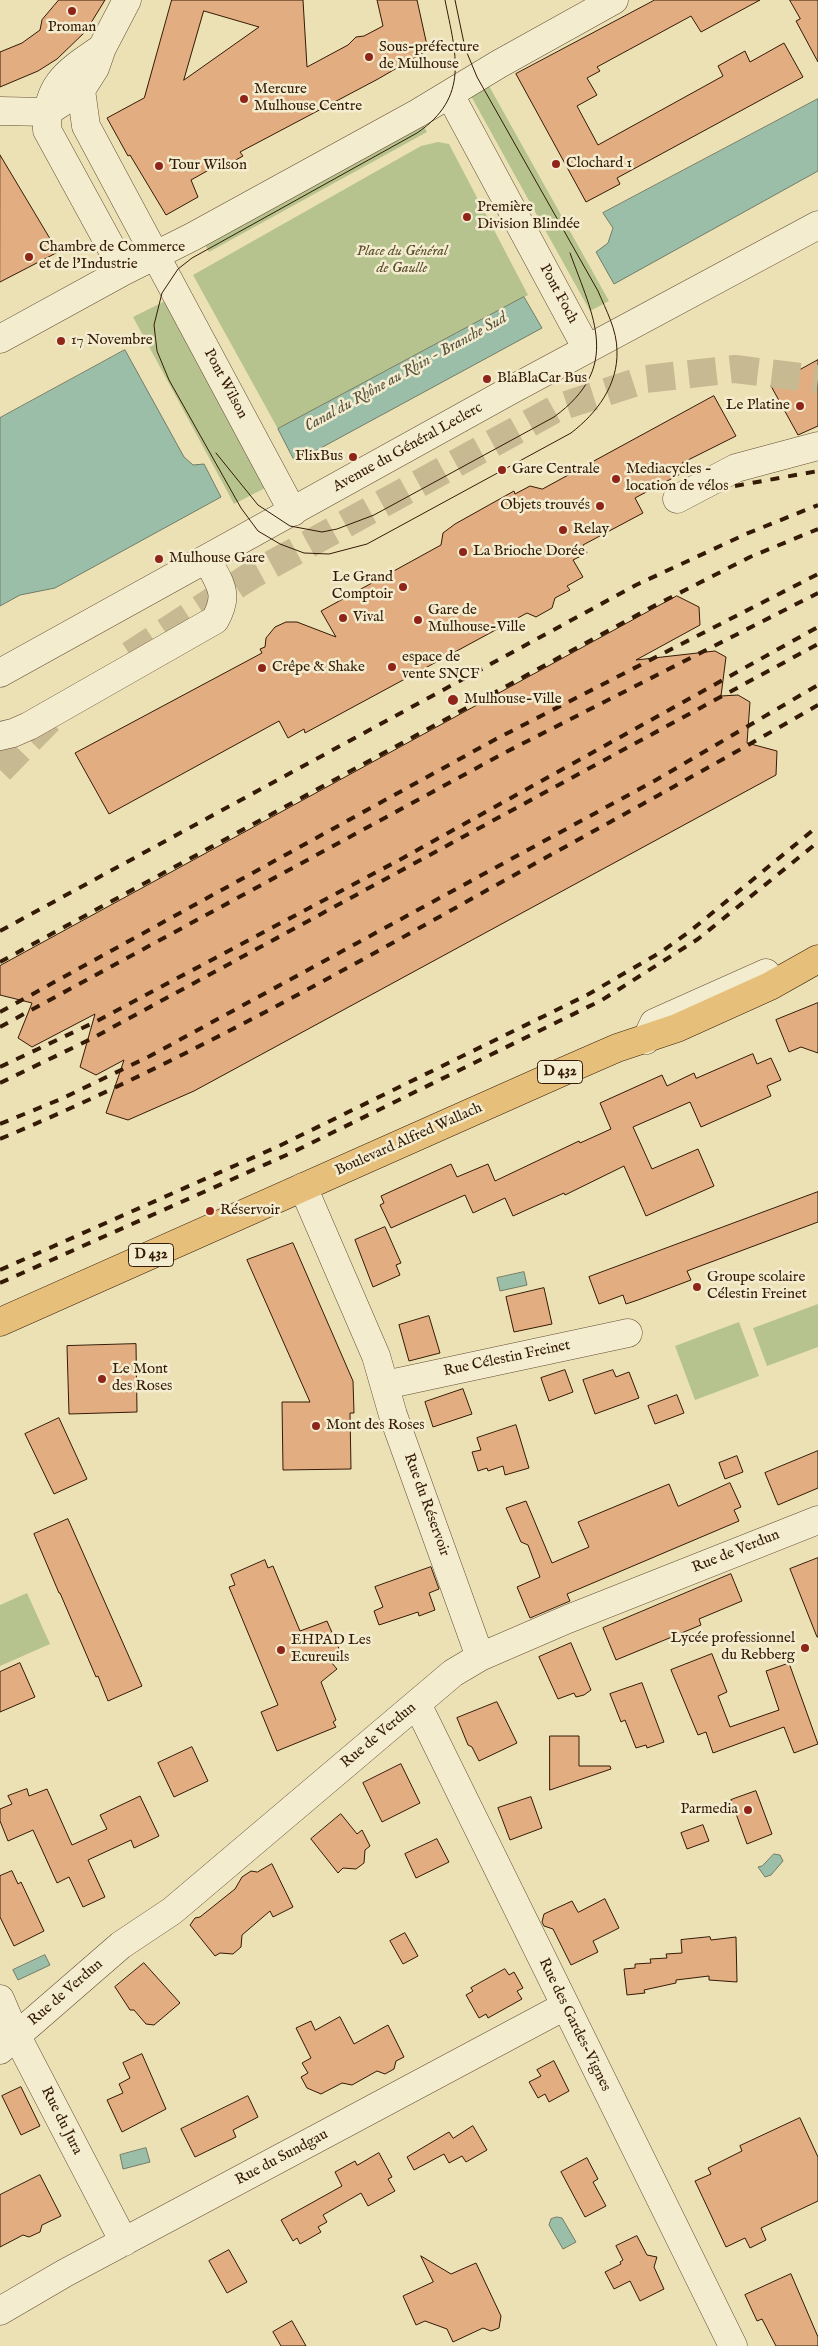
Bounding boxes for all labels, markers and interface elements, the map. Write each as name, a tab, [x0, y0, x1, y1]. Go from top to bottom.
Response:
marker: Proman	[66, 5, 78, 17]
place label: Proman	[48, 19, 96, 37]
place label: Sous-préfecture de Mulhouse	[379, 39, 479, 74]
marker: Sous-préfecture de Mulhouse	[363, 51, 375, 63]
place label: Mercure Mulhouse Centre	[254, 81, 362, 116]
marker: Mercure Mulhouse Centre	[238, 93, 250, 105]
place label: Clochard 1	[566, 155, 632, 173]
place label: Tour Wilson	[169, 157, 247, 175]
marker: Clochard 1	[550, 158, 562, 170]
marker: Tour Wilson	[153, 160, 165, 172]
place label: Première Division Blindée	[477, 199, 580, 234]
marker: Première Division Blindée	[461, 211, 473, 223]
place label: Chambre de Commerce et de l'Industrie	[39, 239, 185, 274]
park label: Place du Général de Gaulle	[357, 243, 447, 278]
marker: Chambre de Commerce et de l'Industrie	[23, 251, 35, 263]
street label: Pont Foch	[535, 261, 581, 327]
water label: Canal du Rhône au Rhin - Branche Sud	[301, 309, 511, 437]
place label: 17 Novembre	[71, 332, 153, 350]
marker: 17 Novembre	[55, 335, 67, 347]
street label: Pont Wilson	[199, 346, 251, 422]
place label: BlaBlaCar Bus	[497, 370, 587, 388]
marker: BlaBlaCar Bus	[481, 373, 493, 385]
place label: Le Platine	[726, 397, 790, 415]
street label: Avenue du Général Leclerc	[330, 399, 486, 497]
marker: Le Platine	[794, 400, 806, 412]
place label: FlixBus	[295, 448, 343, 466]
marker: FlixBus	[347, 451, 359, 463]
place label: Gare Centrale	[512, 461, 600, 479]
place label: Mediacycles - location de vélos	[626, 461, 728, 496]
marker: Gare Centrale	[496, 464, 508, 476]
marker: Mediacycles - location de vélos	[610, 473, 622, 485]
place label: Objets trouvés	[500, 497, 590, 515]
marker: Objets trouvés	[594, 500, 606, 512]
place label: Relay	[573, 521, 609, 539]
marker: Relay	[557, 524, 569, 536]
place label: La Brioche Dorée	[473, 543, 585, 561]
marker: La Brioche Dorée	[457, 546, 469, 558]
place label: Mulhouse Gare	[169, 550, 265, 568]
marker: Mulhouse Gare	[153, 553, 165, 565]
place label: Le Grand Comptoir	[332, 569, 393, 604]
marker: Le Grand Comptoir	[397, 581, 409, 593]
place label: Gare de Mulhouse-Ville	[428, 602, 526, 637]
place label: Vival	[353, 609, 384, 627]
marker: Vival	[337, 612, 349, 624]
marker: Gare de Mulhouse-Ville	[412, 614, 424, 626]
place label: espace de vente SNCF	[402, 649, 479, 684]
place label: Crêpe & Shake	[272, 659, 365, 677]
marker: espace de vente SNCF	[386, 661, 398, 673]
marker: Crêpe & Shake	[256, 662, 268, 674]
place label: Mulhouse-Ville	[464, 691, 562, 709]
marker: Mulhouse-Ville	[446, 693, 460, 707]
road number: D 432	[538, 1060, 582, 1084]
street label: Boulevard Alfred Wallach	[333, 1099, 485, 1181]
place label: Réservoir	[220, 1202, 280, 1220]
marker: Réservoir	[204, 1205, 216, 1217]
road number: D 432	[128, 1244, 174, 1266]
place label: Groupe scolaire Célestin Freinet	[707, 1269, 807, 1304]
marker: Groupe scolaire Célestin Freinet	[691, 1281, 703, 1293]
street label: Rue Célestin Freinet	[442, 1337, 572, 1381]
place label: Le Mont des Roses	[112, 1361, 172, 1396]
marker: Le Mont des Roses	[96, 1373, 108, 1385]
place label: Mont des Roses	[326, 1417, 425, 1435]
marker: Mont des Roses	[310, 1420, 322, 1432]
street label: Rue du Réservoir	[399, 1451, 453, 1559]
street label: Rue de Verdun	[690, 1526, 782, 1578]
place label: Lycée professionnel du Rebberg	[671, 1630, 795, 1665]
place label: EHPAD Les Ecureuils	[291, 1632, 371, 1667]
marker: Lycée professionnel du Rebberg	[799, 1642, 811, 1654]
marker: EHPAD Les Ecureuils	[275, 1644, 287, 1656]
street label: Rue de Verdun	[338, 1699, 420, 1773]
place label: Parmedia	[681, 1801, 738, 1819]
marker: Parmedia	[742, 1804, 754, 1816]
street label: Rue de Verdun	[25, 1956, 107, 2030]
street label: Rue des Gardes-Vignes	[534, 1956, 614, 2094]
street label: Rue du Jura	[36, 2084, 86, 2158]
street label: Rue du Sundgau	[233, 2126, 331, 2190]

